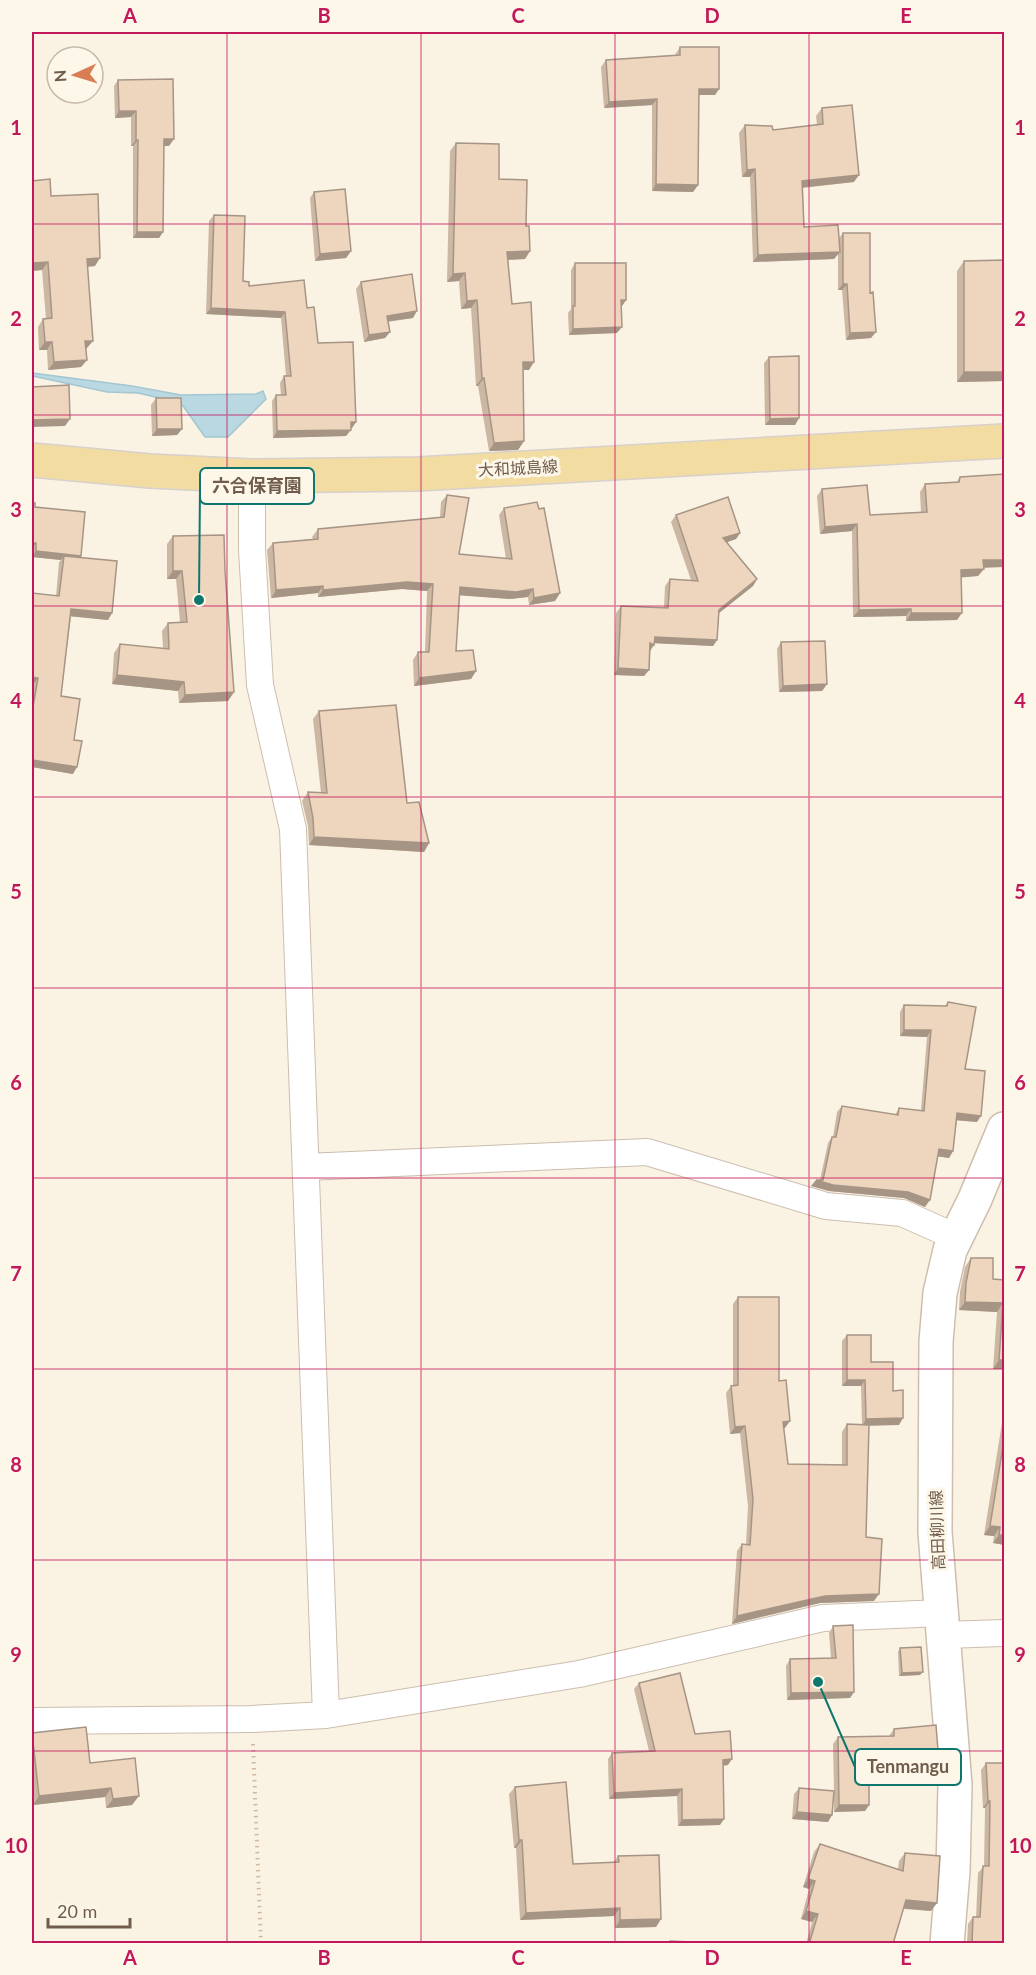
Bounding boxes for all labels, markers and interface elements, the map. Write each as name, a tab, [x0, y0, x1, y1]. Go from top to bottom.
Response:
text: A	[122, 3, 137, 27]
text: B	[317, 3, 331, 27]
text: C	[511, 3, 525, 27]
text: D	[704, 3, 720, 27]
text: E	[900, 3, 912, 27]
north arrow	[45, 45, 105, 105]
text: N	[50, 69, 69, 83]
text: 1	[10, 115, 22, 139]
text: 1	[1014, 115, 1026, 139]
text: 2	[10, 306, 22, 330]
text: 2	[1014, 306, 1026, 330]
street label: 大和城島線	[478, 456, 558, 479]
callout: 六合保育園	[200, 468, 314, 504]
text: 六合保育園	[212, 474, 302, 496]
text: 3	[10, 497, 22, 521]
text: 3	[1014, 497, 1026, 521]
text: 4	[10, 688, 22, 712]
text: 4	[1014, 688, 1026, 712]
text: 5	[10, 879, 22, 903]
text: 5	[1014, 879, 1026, 903]
text: 6	[10, 1070, 22, 1094]
text: 6	[1014, 1070, 1026, 1094]
text: 7	[10, 1261, 22, 1285]
text: 7	[1014, 1261, 1026, 1285]
text: 8	[10, 1452, 22, 1476]
text: 8	[1014, 1452, 1026, 1476]
street label: 高田柳川線	[926, 1490, 947, 1570]
text: 9	[10, 1642, 22, 1666]
text: 9	[1014, 1642, 1026, 1666]
callout: Tenmangu	[855, 1749, 961, 1785]
text: Tenmangu	[867, 1755, 949, 1777]
text: 10	[4, 1833, 28, 1857]
text: 10	[1008, 1833, 1032, 1857]
scale bar	[48, 1891, 130, 1929]
text: 20 m	[57, 1900, 97, 1922]
text: A	[122, 1945, 137, 1969]
text: B	[317, 1945, 331, 1969]
text: C	[511, 1945, 525, 1969]
text: D	[704, 1945, 720, 1969]
text: E	[900, 1945, 912, 1969]

